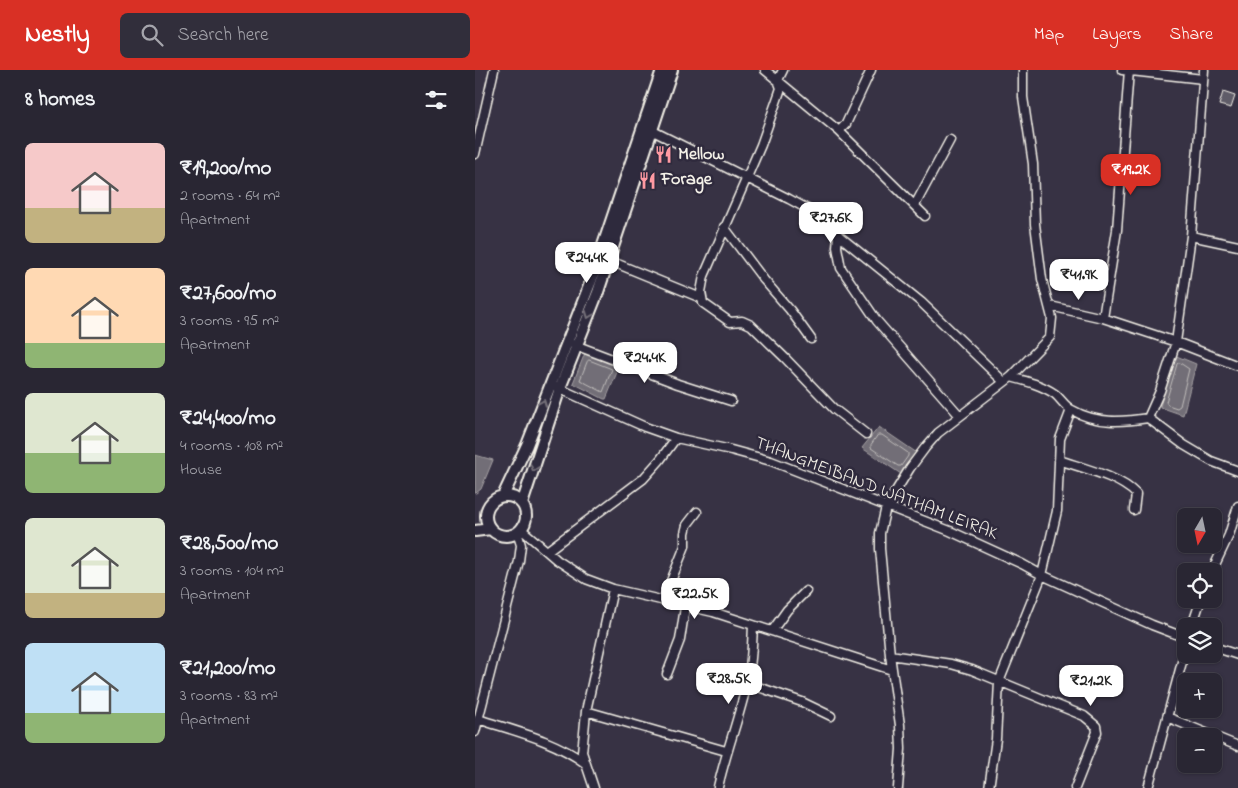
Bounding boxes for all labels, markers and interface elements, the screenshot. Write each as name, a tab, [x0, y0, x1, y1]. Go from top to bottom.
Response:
search box	[120, 13, 470, 58]
text: Nestly	[25, 18, 90, 53]
icon: search	[138, 21, 166, 49]
text: Search here	[178, 22, 269, 49]
text: Map	[1034, 22, 1064, 48]
text: Layers	[1092, 22, 1142, 48]
text: Share	[1170, 22, 1213, 48]
text: 8 homes	[25, 85, 95, 115]
icon: filters	[422, 86, 450, 114]
place label: Mellow	[678, 142, 724, 168]
restaurant icon: Mellow	[654, 145, 674, 165]
text: ₹19,200/mo	[180, 154, 272, 184]
pin: ₹19.2K	[1090, 154, 1172, 196]
text: ₹19.2K	[1112, 158, 1150, 182]
icon: home	[65, 163, 125, 223]
place label: Forage	[660, 167, 713, 194]
restaurant icon: Forage	[637, 170, 657, 190]
text: 2 rooms · 64 m²	[180, 184, 280, 208]
pin: ₹27.6K	[790, 202, 872, 244]
text: ₹27.6K	[810, 206, 852, 230]
text: Apartment	[180, 208, 250, 232]
pin: ₹24.4K	[546, 242, 628, 284]
text: ₹24.4K	[566, 246, 608, 270]
pin: ₹41.9K	[1038, 258, 1120, 301]
text: ₹41.9K	[1060, 263, 1098, 287]
text: ₹27,600/mo	[180, 279, 276, 309]
icon: home	[65, 288, 125, 348]
text: 3 rooms · 95 m²	[180, 309, 279, 333]
one-way arrow	[585, 310, 595, 319]
text: Apartment	[180, 333, 250, 357]
pin: ₹24.4K	[604, 342, 686, 384]
text: ₹24.4K	[624, 346, 666, 370]
one-way arrow	[537, 400, 547, 408]
text: ₹24,400/mo	[180, 404, 276, 434]
icon: home	[65, 413, 125, 473]
street label: THANGMEIBAND WATHAM LEIRAK	[751, 431, 1001, 548]
text: 4 rooms · 108 m²	[180, 434, 283, 458]
text: House	[180, 458, 222, 482]
one-way arrow	[530, 463, 540, 471]
north arrow	[1177, 508, 1223, 552]
map controls	[1177, 508, 1222, 773]
text: ₹28,500/mo	[180, 529, 278, 559]
icon: home	[65, 538, 125, 598]
text: 3 rooms · 104 m²	[180, 559, 284, 583]
button: locate	[1177, 563, 1222, 608]
pin: ₹22.5K	[654, 578, 736, 620]
text: ₹22.5K	[672, 582, 718, 606]
text: Apartment	[180, 583, 250, 607]
button: layers	[1177, 618, 1222, 663]
text: ₹21,200/mo	[180, 654, 276, 684]
pin: ₹28.5K	[688, 662, 770, 705]
icon: home	[65, 663, 125, 723]
pin: ₹21.2K	[1050, 664, 1132, 707]
text: ₹28.5K	[707, 667, 751, 691]
text: ₹21.2K	[1070, 669, 1112, 693]
button: +	[1177, 673, 1222, 718]
text: 3 rooms · 83 m²	[180, 684, 278, 708]
text: Apartment	[180, 708, 250, 732]
button: −	[1177, 728, 1222, 773]

